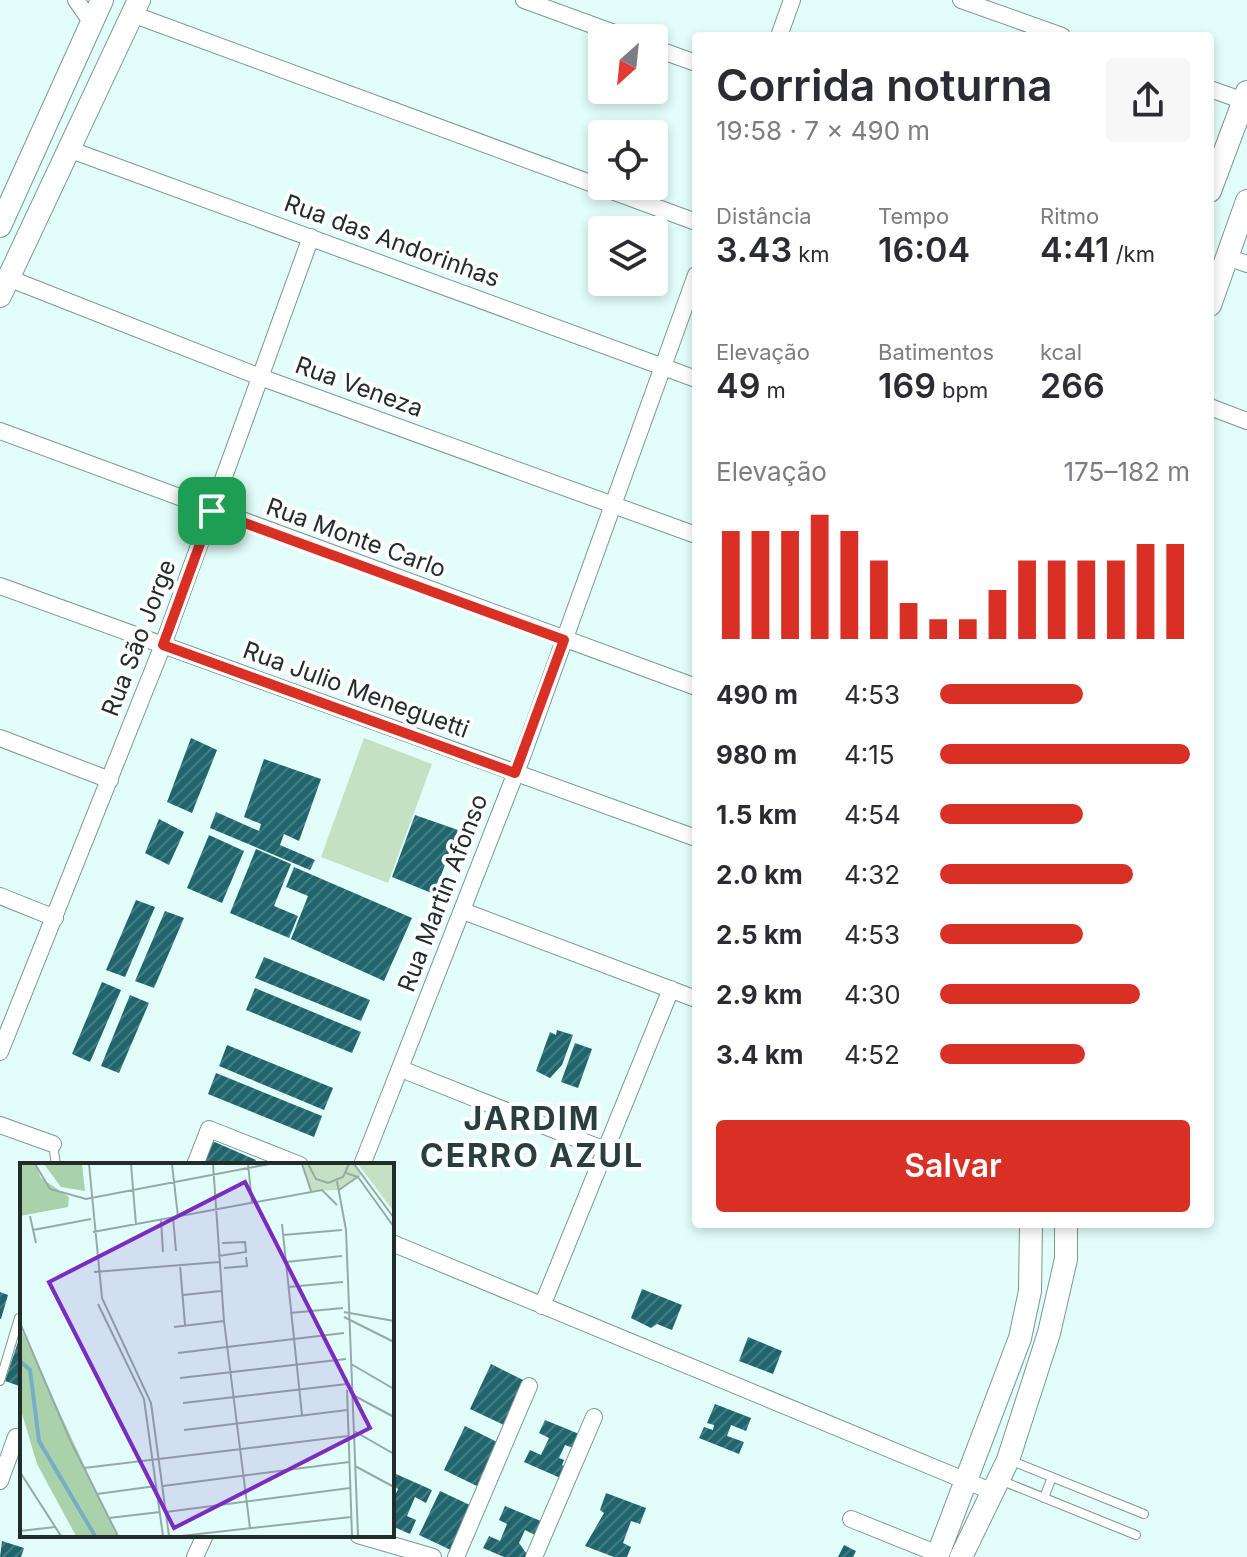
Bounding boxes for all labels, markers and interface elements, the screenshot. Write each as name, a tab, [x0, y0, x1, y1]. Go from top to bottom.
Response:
north arrow	[588, 24, 668, 104]
map controls	[588, 24, 668, 296]
text: Corrida noturna	[716, 58, 1053, 112]
button: share	[1106, 58, 1190, 142]
text: 19:58 · 7 × 490 m	[716, 115, 930, 146]
button: locate	[588, 120, 668, 200]
street label: Rua das Andorinhas	[281, 188, 504, 293]
text: Distância	[716, 203, 812, 229]
text: Tempo	[878, 203, 949, 229]
text: Ritmo	[1040, 203, 1099, 229]
button: layers	[588, 216, 668, 296]
text: 3.43	[716, 229, 792, 270]
text: 16:04	[878, 229, 970, 270]
text: 4:41	[1040, 229, 1109, 270]
text: km	[792, 241, 830, 267]
text: /km	[1109, 241, 1155, 267]
text: Elevação	[716, 339, 810, 365]
text: Batimentos	[878, 339, 994, 365]
text: kcal	[1040, 339, 1082, 365]
street label: Rua Veneza	[291, 350, 427, 423]
text: 49	[716, 365, 760, 406]
text: 169	[878, 365, 936, 406]
text: 266	[1040, 365, 1105, 406]
text: m	[760, 377, 786, 403]
text: bpm	[936, 377, 988, 403]
text: Elevação	[716, 456, 827, 487]
text: 175–182 m	[1064, 456, 1190, 487]
pin	[178, 477, 246, 545]
icon: arrive	[190, 489, 234, 533]
street label: Rua Monte Carlo	[262, 492, 450, 583]
street label: Rua São Jorge	[95, 555, 182, 720]
street label: Rua Julio Meneguetti	[239, 635, 473, 744]
text: 490 m	[716, 679, 798, 710]
text: 4:53	[844, 679, 900, 710]
text: 980 m	[716, 739, 797, 770]
text: 4:15	[844, 739, 895, 770]
street label: Rua Martin Afonso	[391, 790, 494, 996]
text: 1.5 km	[716, 799, 797, 830]
text: 4:54	[844, 799, 901, 830]
text: 2.0 km	[716, 859, 803, 890]
text: 4:32	[844, 859, 900, 890]
text: 2.5 km	[716, 919, 802, 950]
text: 4:53	[844, 919, 900, 950]
text: 2.9 km	[716, 979, 803, 1010]
text: 4:30	[844, 979, 901, 1010]
text: 3.4 km	[716, 1039, 803, 1070]
text: 4:52	[844, 1039, 900, 1070]
district label: JARDIM CERRO AZUL	[420, 1099, 644, 1175]
button: Salvar	[716, 1120, 1190, 1212]
inset map	[20, 1163, 394, 1537]

